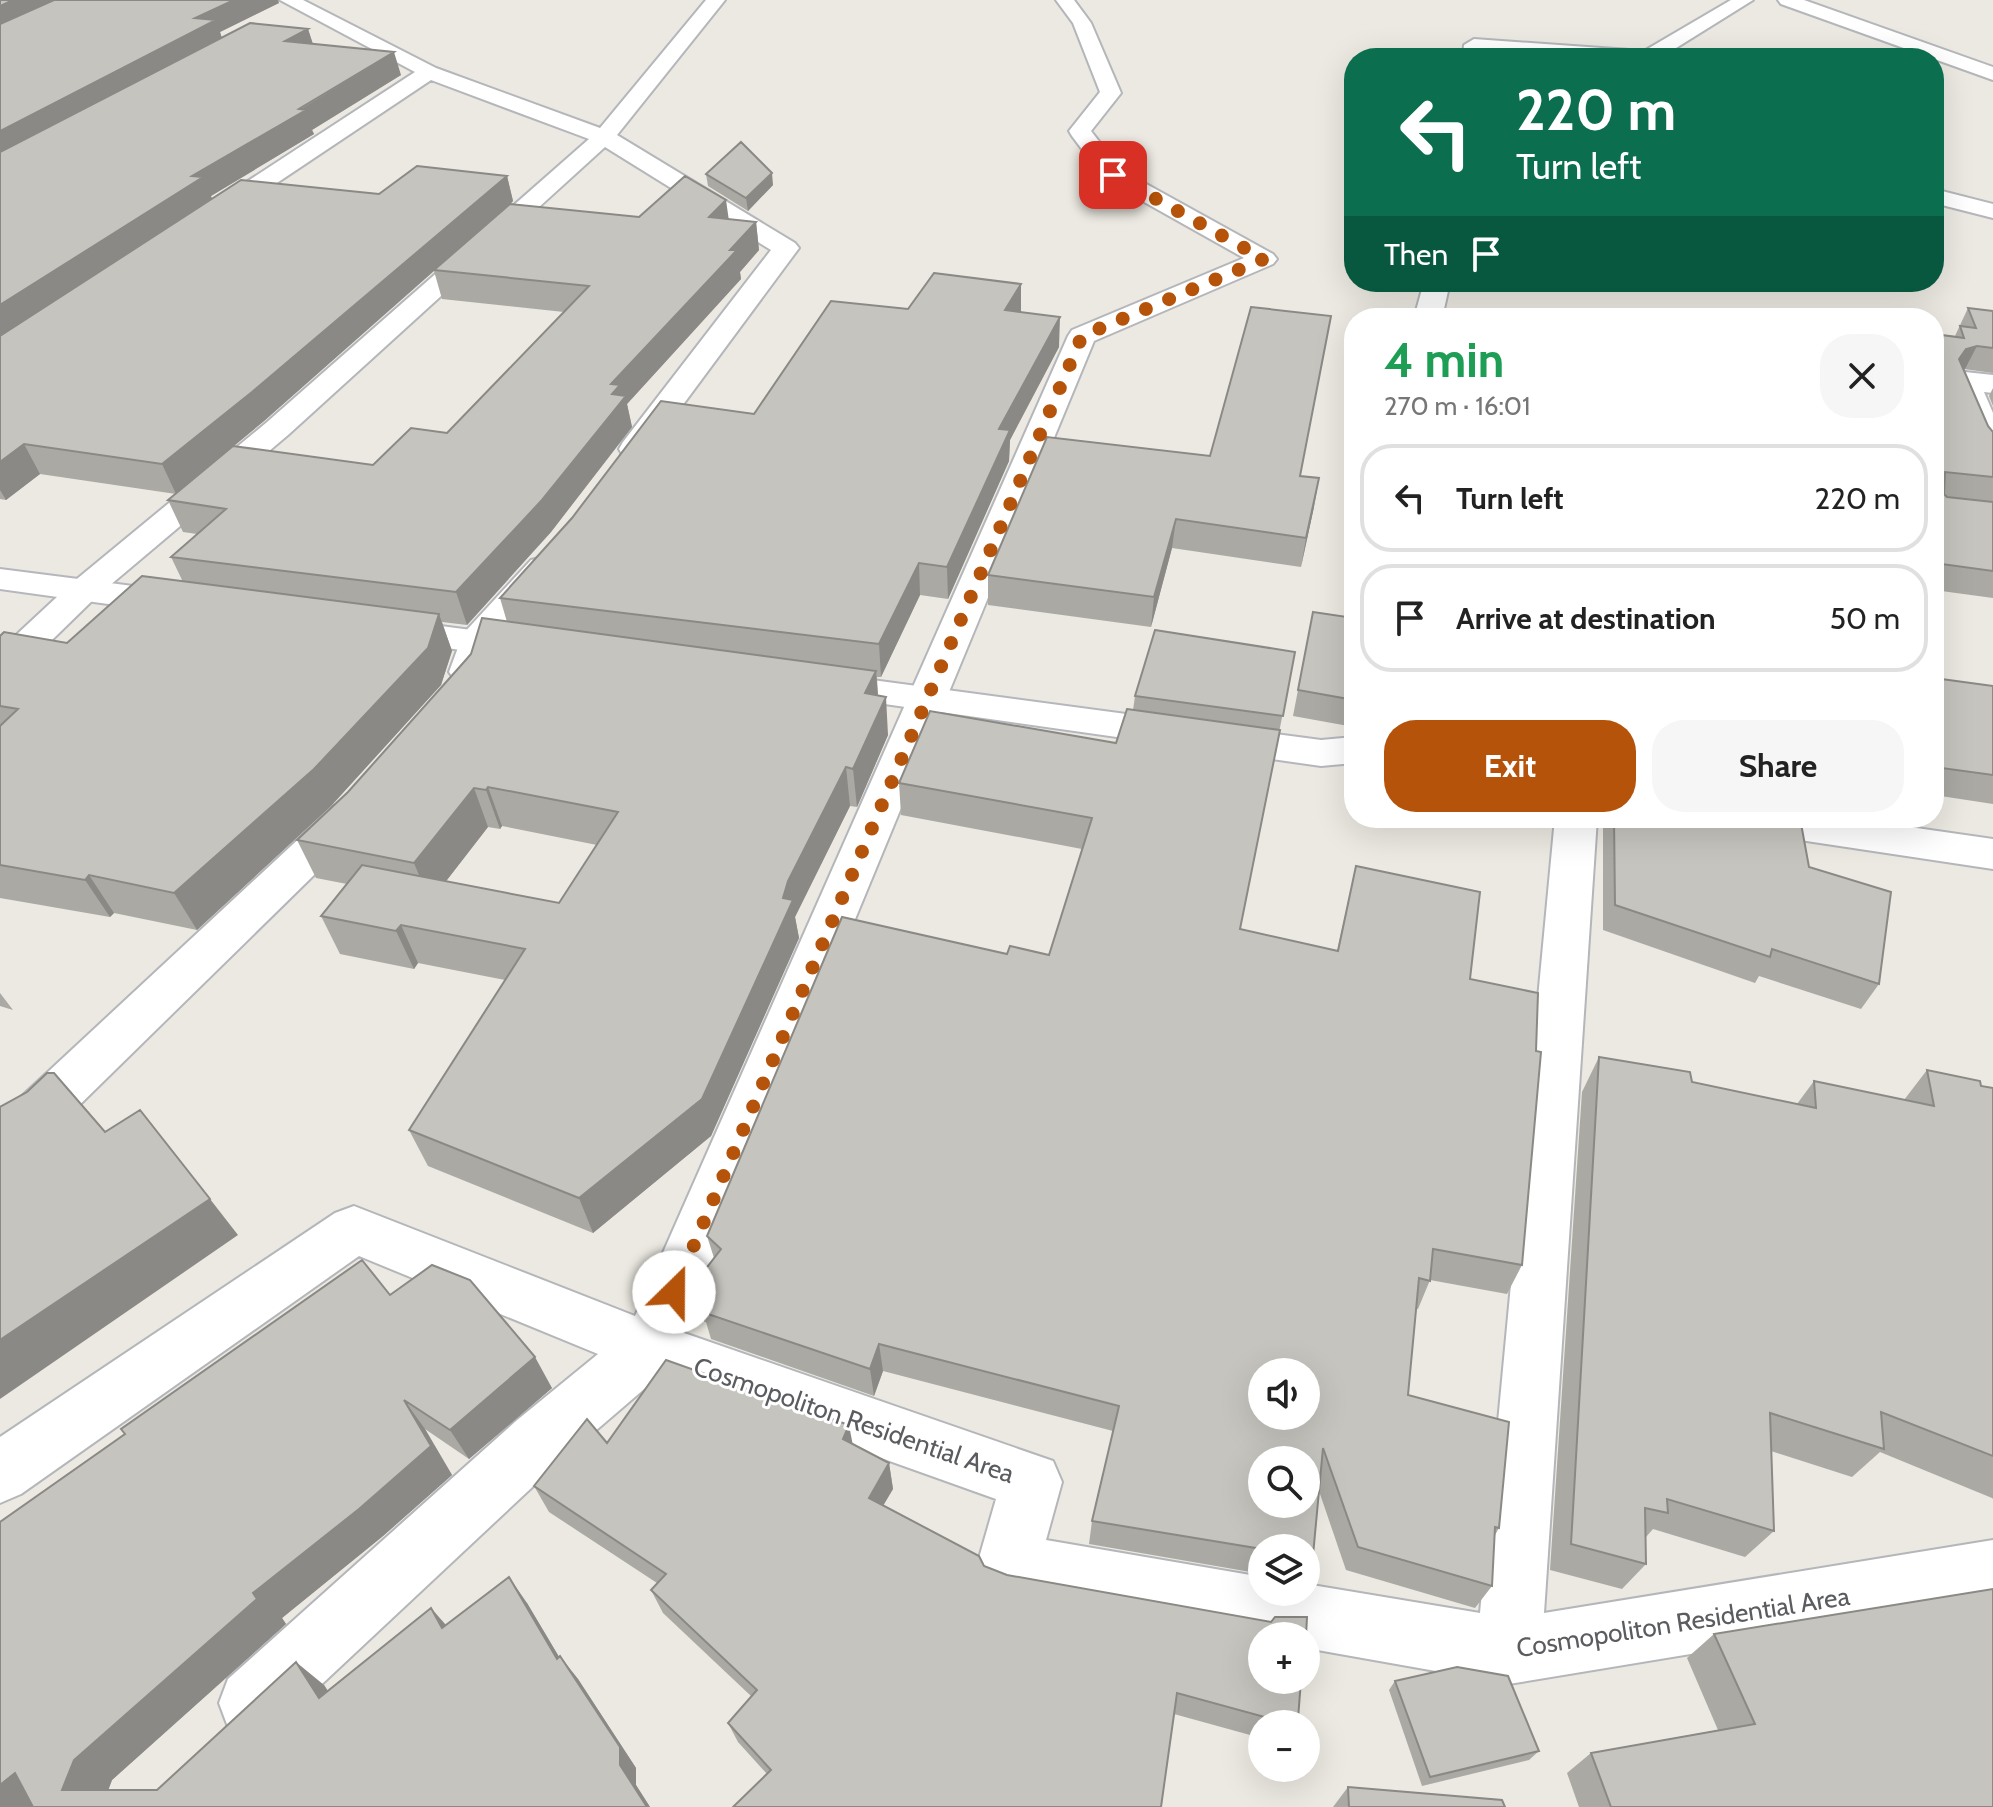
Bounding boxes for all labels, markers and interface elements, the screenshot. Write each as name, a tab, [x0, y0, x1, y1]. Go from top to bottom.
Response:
text: 220 m	[1516, 76, 1676, 144]
icon: left	[1384, 80, 1488, 184]
pin	[1079, 141, 1147, 209]
text: Turn left	[1516, 144, 1641, 188]
icon: arrive	[1091, 153, 1135, 197]
icon: arrive	[1464, 232, 1508, 276]
text: Then	[1384, 236, 1448, 273]
text: 4 min	[1384, 331, 1504, 389]
button: close	[1820, 334, 1904, 418]
text: 270 m · 16:01	[1384, 390, 1530, 422]
icon: left	[1388, 476, 1432, 520]
text: Turn left	[1456, 480, 1564, 517]
text: 220 m	[1815, 480, 1900, 517]
icon: arrive	[1388, 596, 1432, 640]
text: Arrive at destination	[1456, 600, 1716, 637]
text: 50 m	[1830, 600, 1900, 637]
button: Exit	[1384, 720, 1636, 812]
button: Share	[1652, 720, 1904, 812]
position arrow	[632, 1250, 716, 1334]
street label: Cosmopoliton Residential Area	[690, 1350, 1019, 1490]
map controls	[1248, 1358, 1320, 1782]
button: sound	[1248, 1358, 1320, 1430]
button: search	[1248, 1446, 1320, 1518]
button: layers	[1248, 1534, 1320, 1606]
street label: Cosmopoliton Residential Area	[1514, 1580, 1852, 1664]
button: +	[1248, 1622, 1320, 1694]
button: −	[1248, 1710, 1320, 1782]

